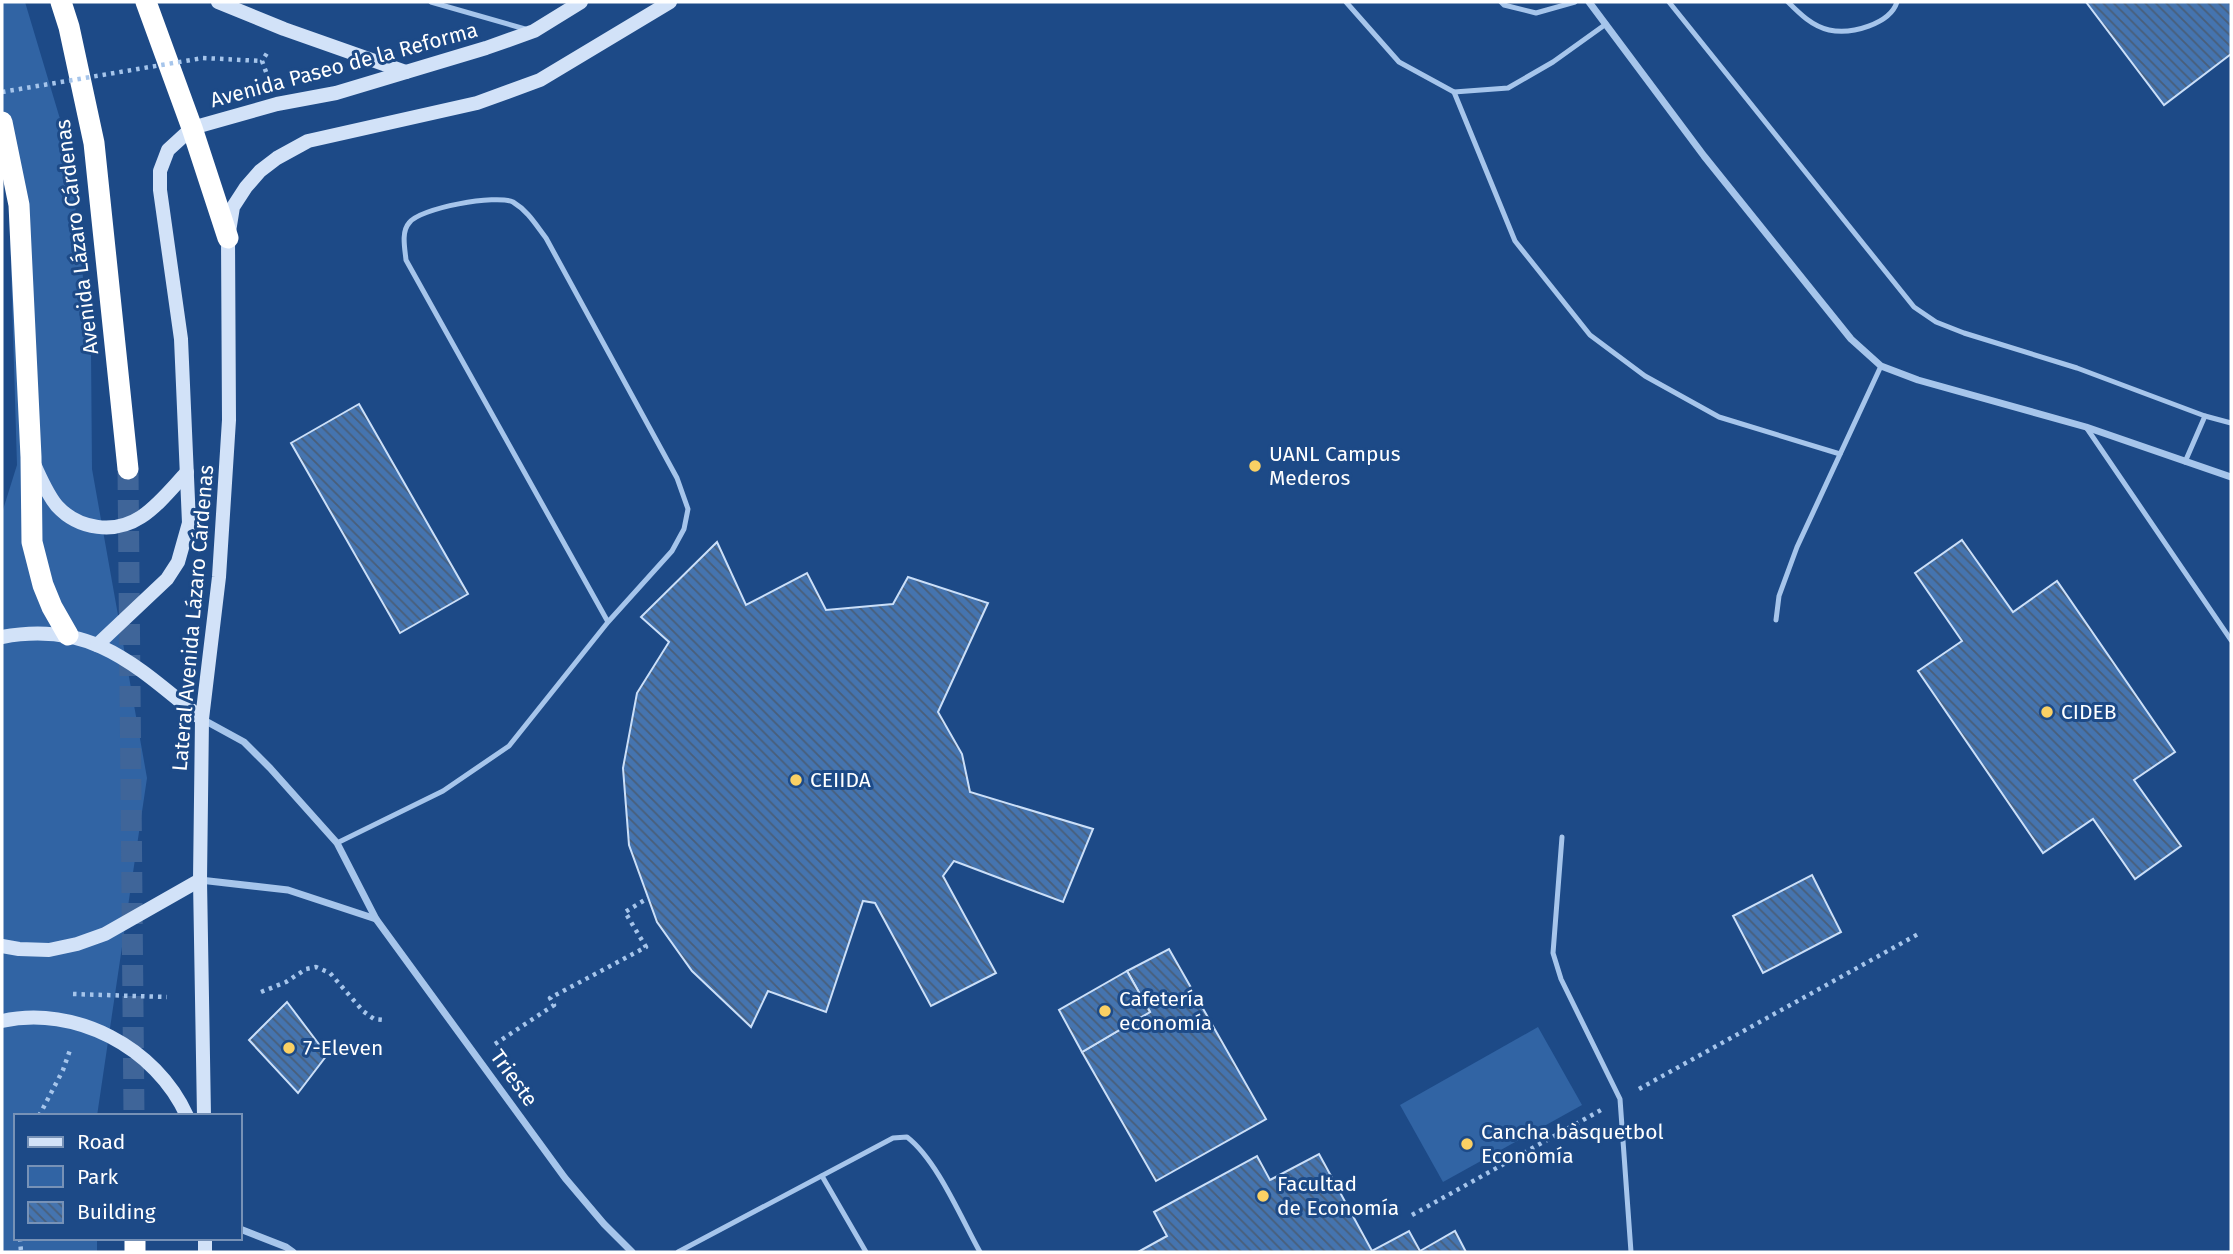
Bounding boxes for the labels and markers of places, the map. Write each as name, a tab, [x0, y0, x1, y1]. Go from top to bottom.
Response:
place label: UANL Campus Mederos	[1269, 441, 1401, 491]
marker: UANL Campus Mederos	[1247, 458, 1263, 474]
place label: CIDEB	[2061, 699, 2116, 725]
marker: CIDEB	[2039, 704, 2055, 720]
place label: CEIIDA	[810, 767, 871, 793]
marker: CEIIDA	[788, 772, 804, 788]
place label: Cafetería economía	[1119, 986, 1212, 1036]
marker: Cafetería economía	[1097, 1003, 1113, 1019]
place label: 7-Eleven	[303, 1035, 383, 1061]
marker: 7-Eleven	[281, 1040, 297, 1056]
place label: Cancha bàsquetbol Economía	[1481, 1119, 1664, 1169]
marker: Cancha bàsquetbol Economía	[1459, 1136, 1475, 1152]
place label: Facultad de Economía	[1277, 1171, 1399, 1221]
marker: Facultad de Economía	[1255, 1188, 1271, 1204]

